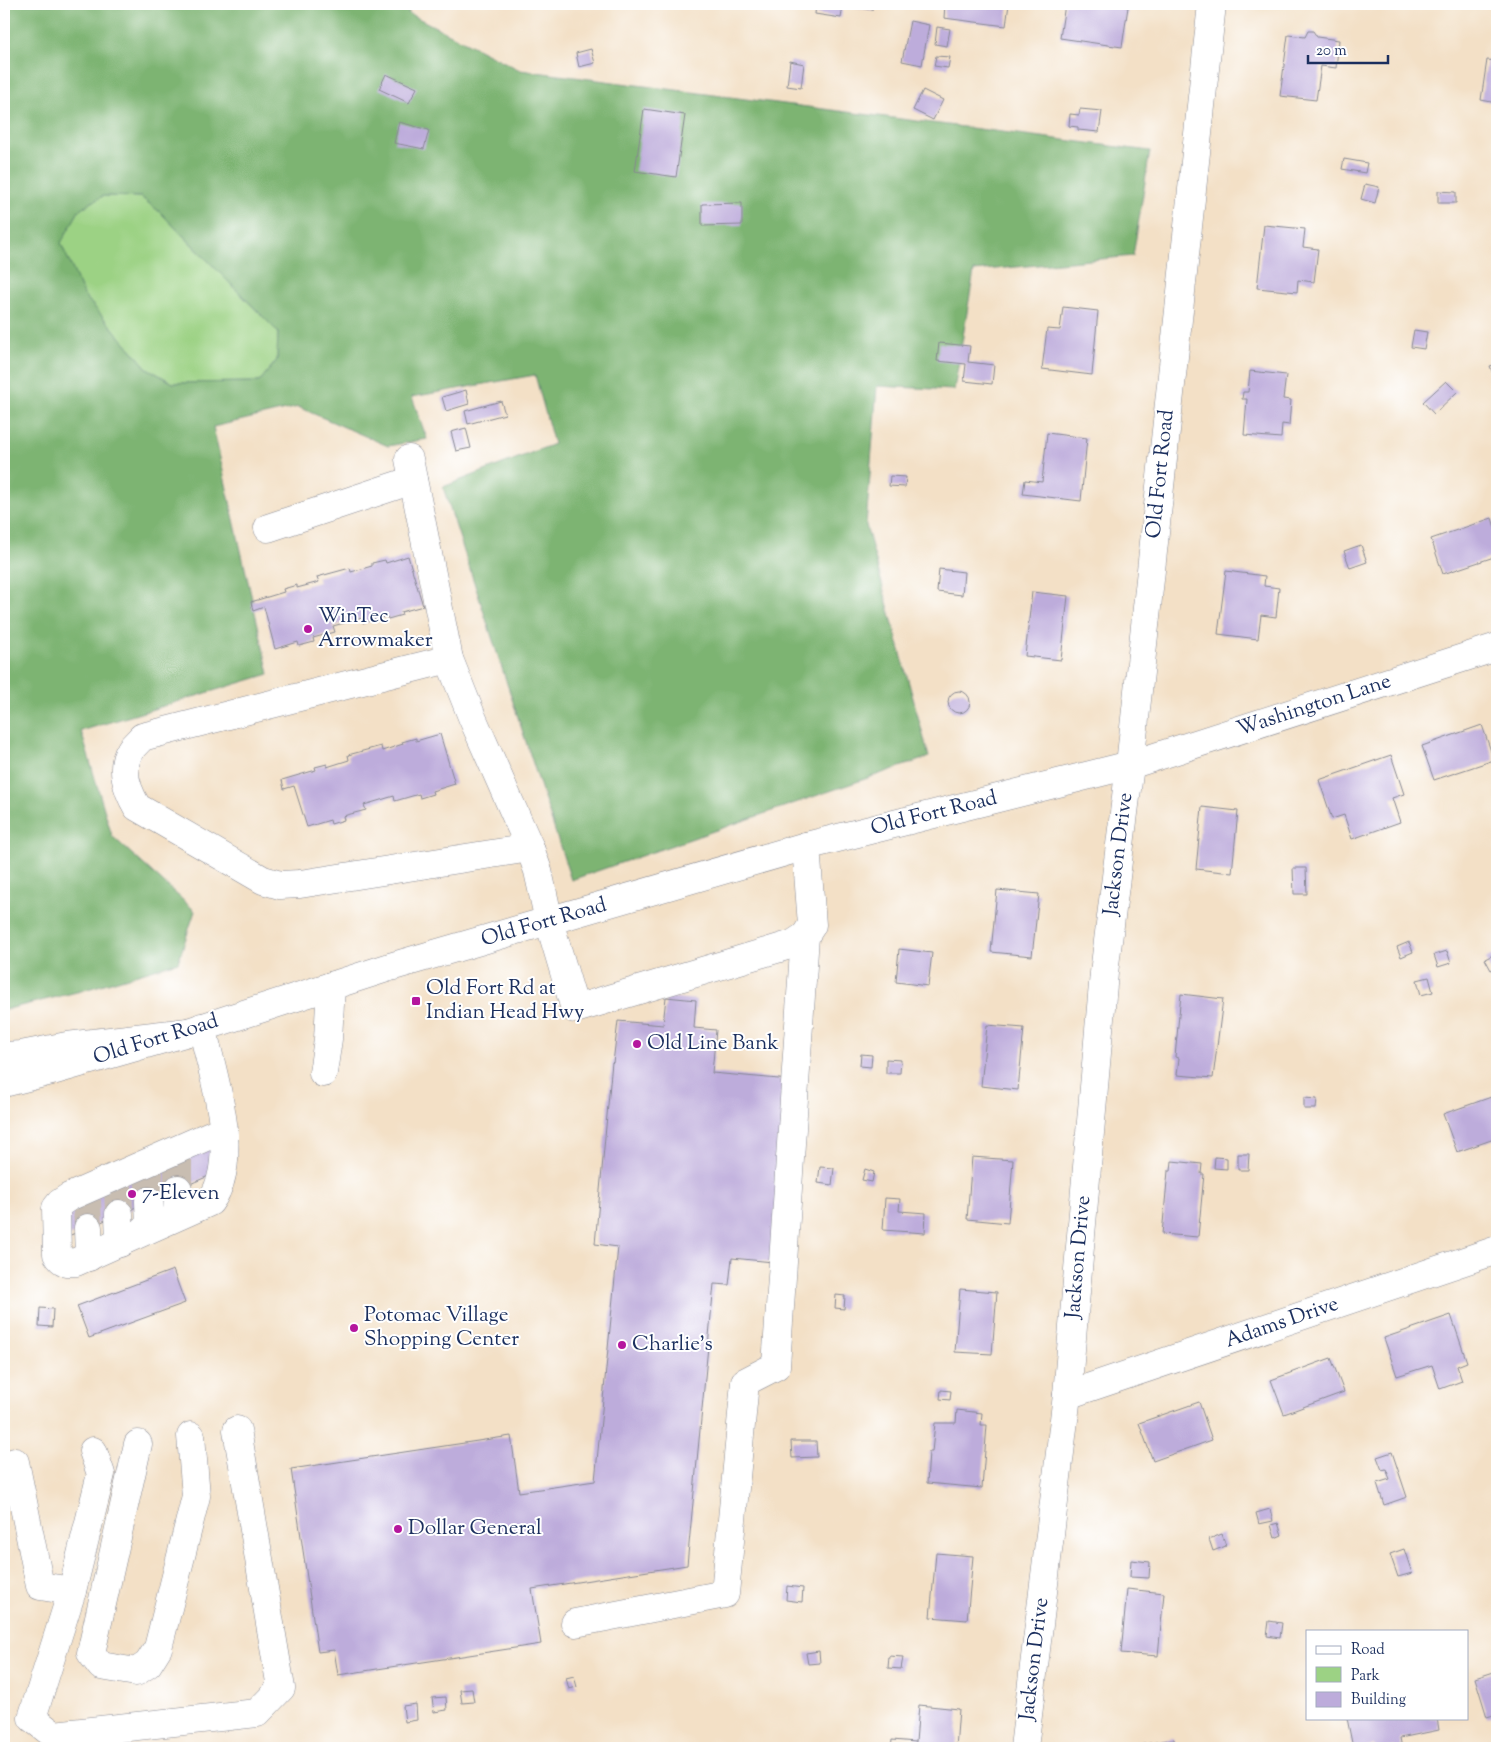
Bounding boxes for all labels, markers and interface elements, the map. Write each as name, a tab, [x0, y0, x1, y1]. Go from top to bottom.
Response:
scale bar	[1308, 32, 1388, 64]
text: 20 m	[1316, 41, 1347, 62]
street label: Old Fort Road	[1139, 408, 1183, 540]
place label: WinTec Arrowmaker	[318, 602, 433, 656]
marker: WinTec Arrowmaker	[302, 623, 314, 635]
street label: Washington Lane	[1233, 667, 1395, 745]
street label: Old Fort Road	[868, 784, 1001, 844]
street label: Jackson Drive	[1096, 791, 1141, 918]
street label: Old Fort Road	[478, 891, 610, 955]
place label: Old Fort Rd at Indian Head Hwy	[426, 974, 585, 1028]
marker: Old Fort Rd at Indian Head Hwy	[410, 995, 422, 1007]
street label: Old Fort Road	[90, 1007, 222, 1073]
place label: Old Line Bank	[647, 1029, 779, 1059]
marker: Old Line Bank	[631, 1038, 643, 1050]
place label: 7-Eleven	[142, 1179, 220, 1209]
marker: 7-Eleven	[126, 1188, 138, 1200]
street label: Jackson Drive	[1059, 1194, 1099, 1321]
street label: Adams Drive	[1221, 1290, 1343, 1356]
place label: Potomac Village Shopping Center	[364, 1301, 519, 1355]
marker: Potomac Village Shopping Center	[348, 1322, 360, 1334]
place label: Charlie's	[632, 1330, 713, 1360]
marker: Charlie's	[616, 1339, 628, 1351]
place label: Dollar General	[408, 1514, 542, 1544]
marker: Dollar General	[392, 1523, 404, 1535]
street label: Jackson Drive	[1012, 1596, 1057, 1723]
legend	[1306, 1630, 1468, 1720]
text: Road	[1351, 1640, 1385, 1661]
text: Park	[1351, 1666, 1380, 1687]
text: Building	[1351, 1690, 1406, 1711]

